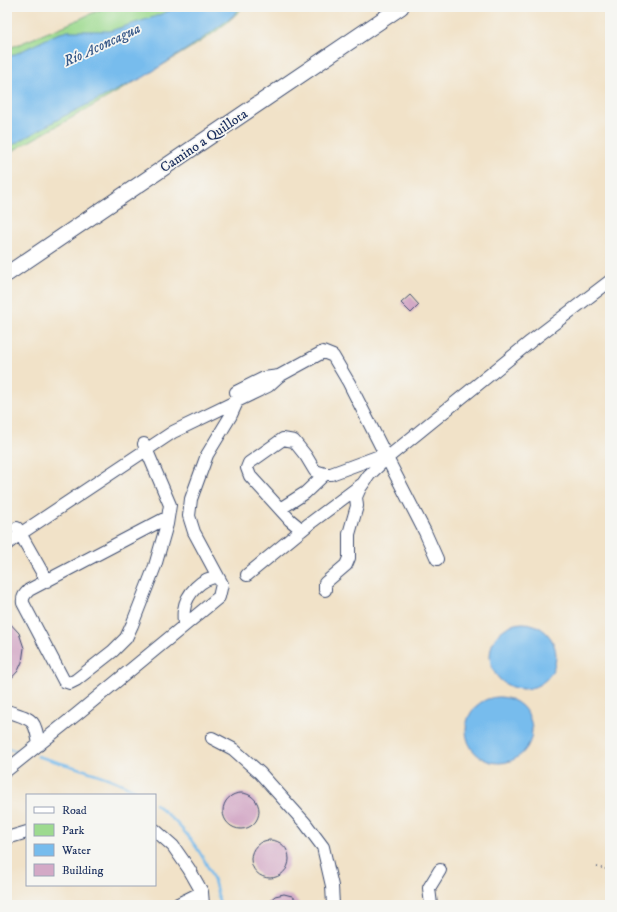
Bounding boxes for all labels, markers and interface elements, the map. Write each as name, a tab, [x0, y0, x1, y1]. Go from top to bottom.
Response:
water label: Río Aconcagua	[60, 19, 144, 72]
street label: Camino a Quillota	[157, 105, 251, 177]
legend	[26, 794, 156, 886]
text: Road	[62, 803, 87, 818]
text: Park	[62, 823, 84, 838]
text: Water	[61, 843, 91, 858]
text: Building	[62, 863, 103, 878]

